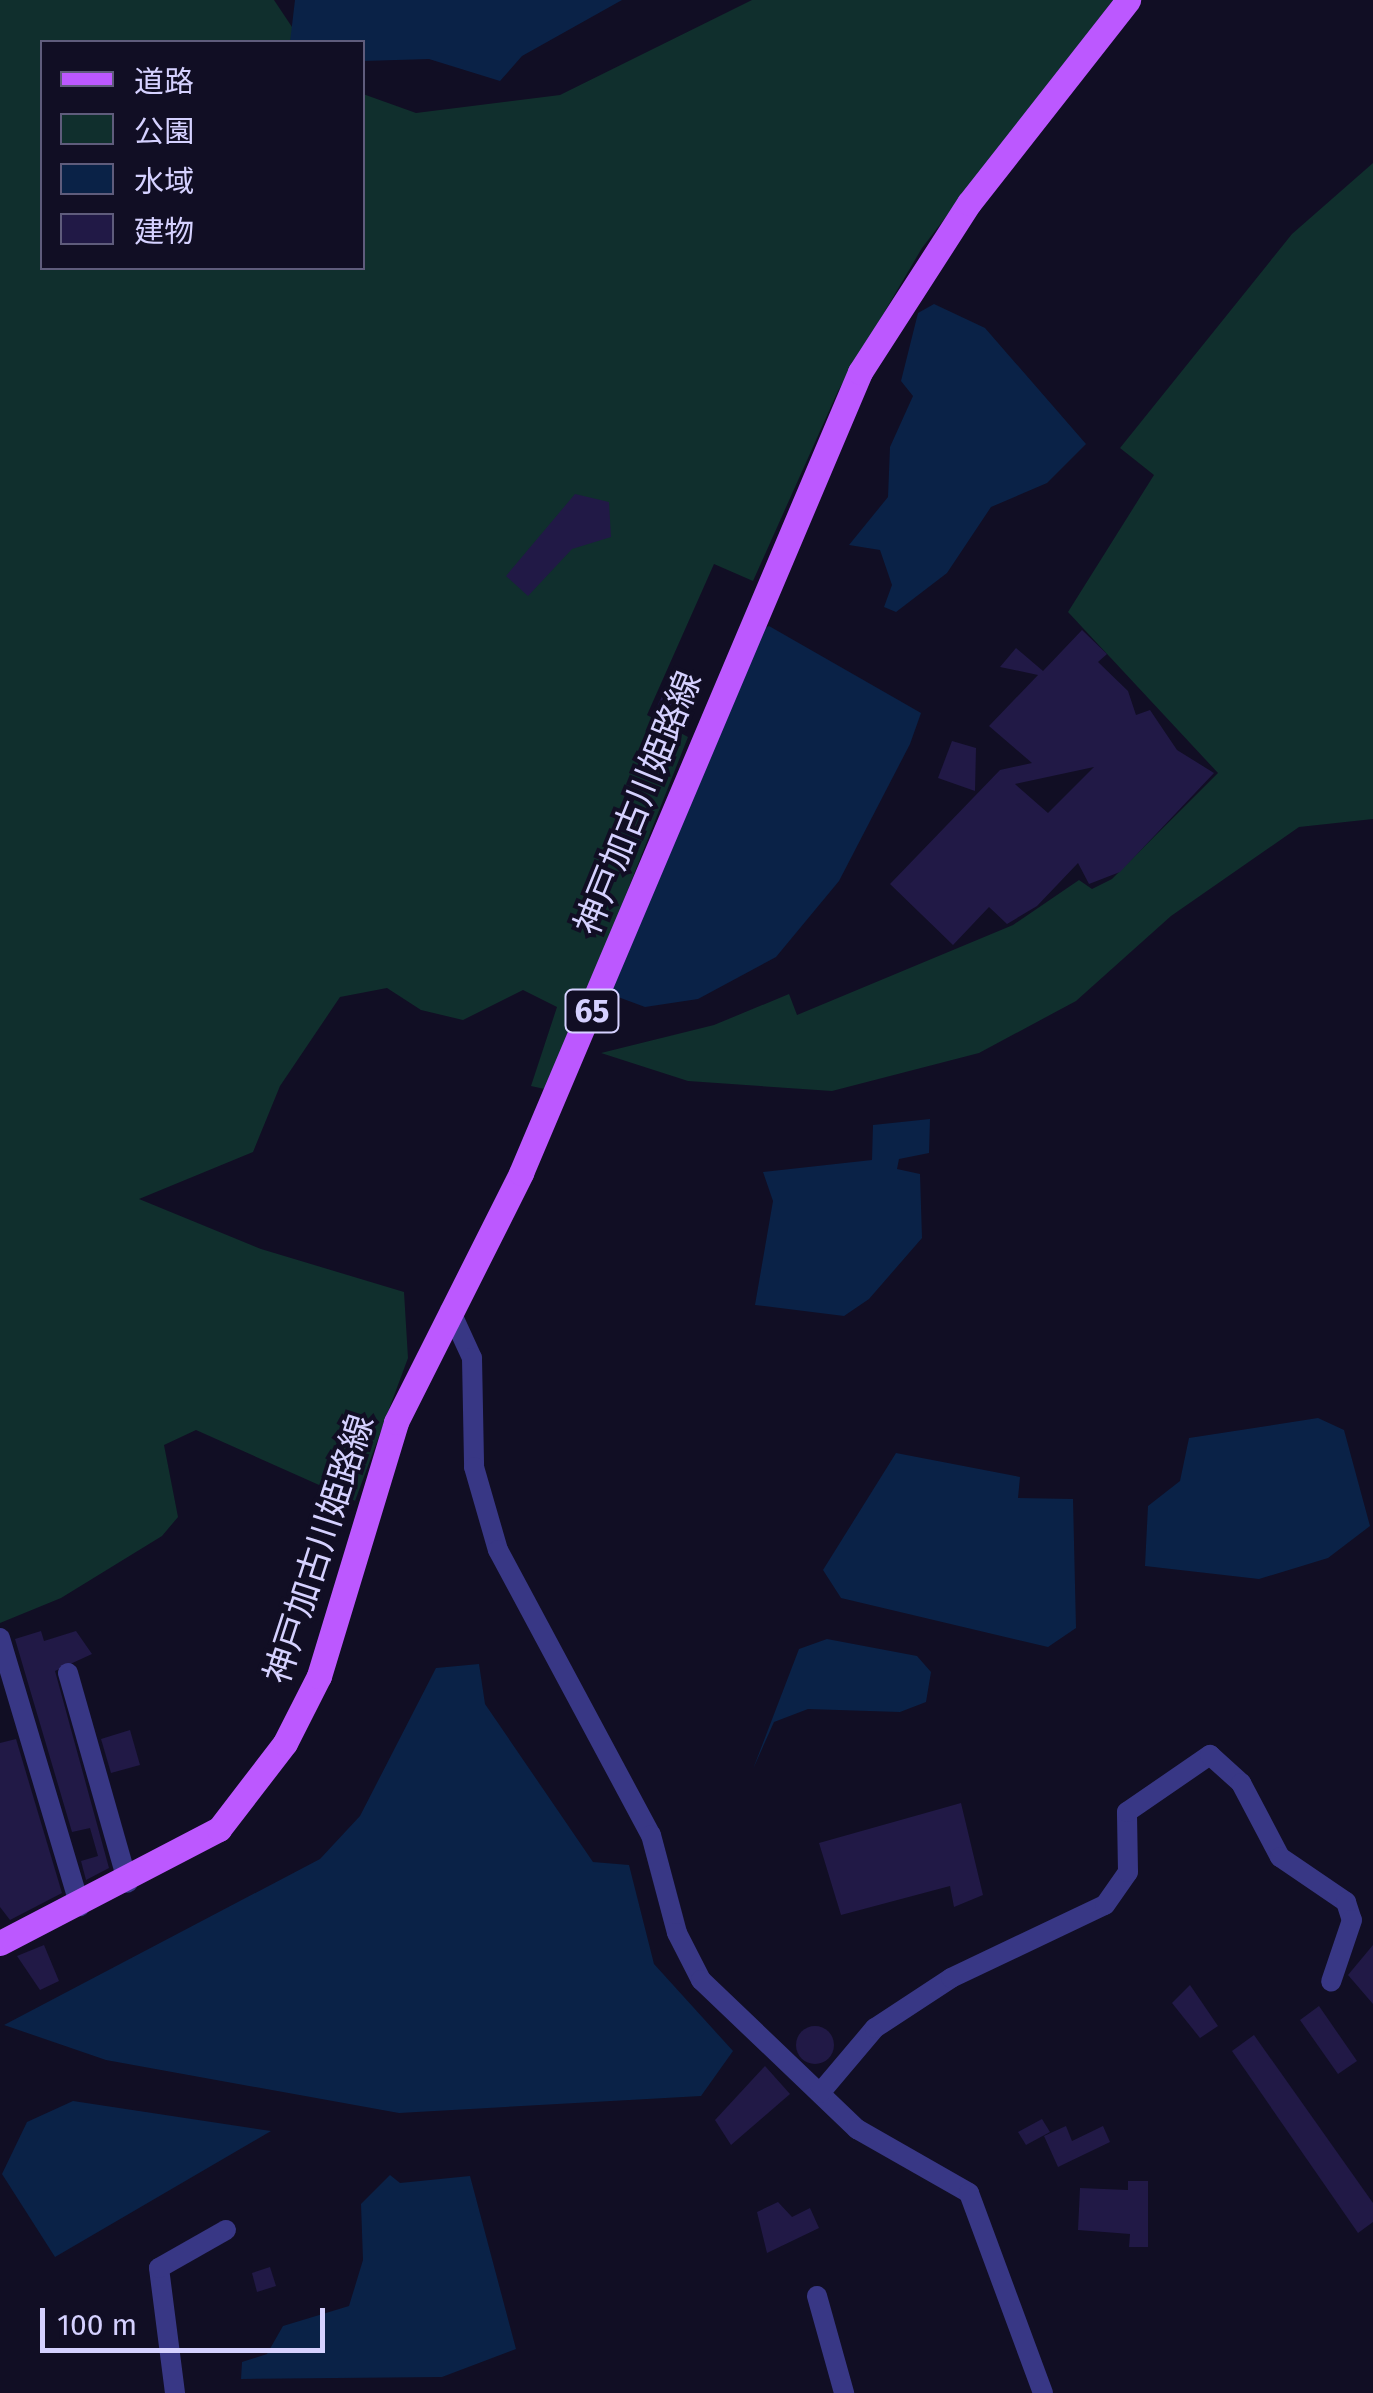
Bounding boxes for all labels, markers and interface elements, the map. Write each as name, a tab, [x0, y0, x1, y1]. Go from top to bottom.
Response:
legend	[40, 40, 365, 270]
text: 道路	[134, 64, 194, 100]
text: 公園	[134, 114, 194, 150]
text: 水域	[134, 164, 194, 200]
text: 建物	[134, 214, 194, 250]
street label: 神戸加古川姫路線	[566, 665, 710, 941]
road number: 65	[562, 984, 622, 1038]
street label: 神戸加古川姫路線	[256, 1409, 382, 1689]
scale bar	[45, 2288, 330, 2350]
text: 100 m	[57, 2307, 137, 2343]

